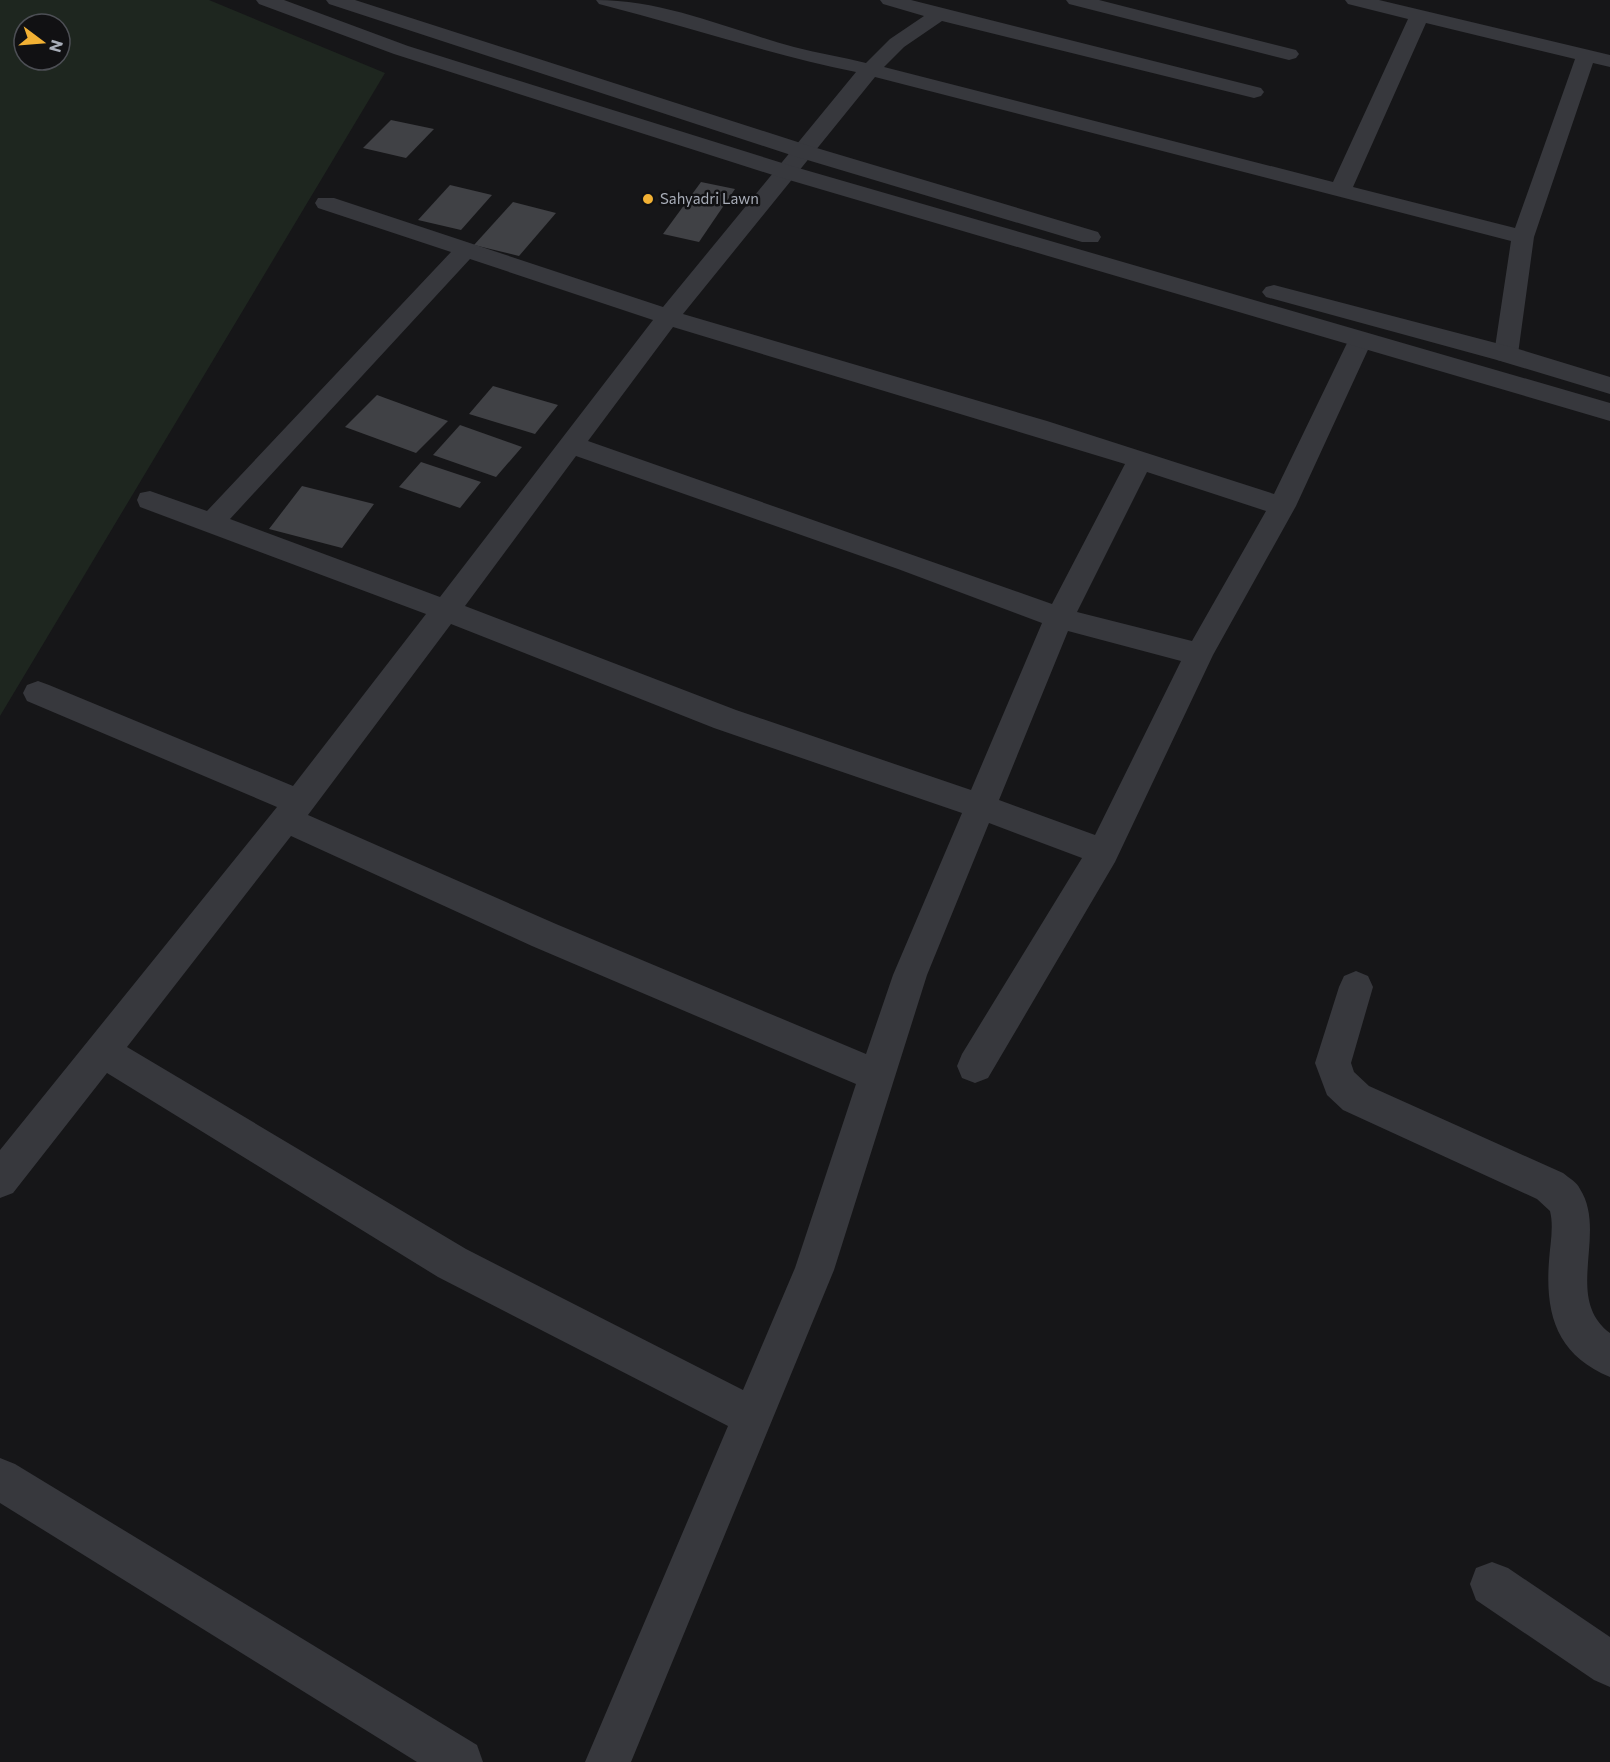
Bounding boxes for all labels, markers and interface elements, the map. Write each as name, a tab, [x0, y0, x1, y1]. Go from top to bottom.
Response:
north arrow	[12, 12, 72, 72]
text: N	[46, 38, 68, 55]
place label: Sahyadri Lawn	[660, 189, 759, 207]
marker: Sahyadri Lawn	[641, 192, 655, 206]

